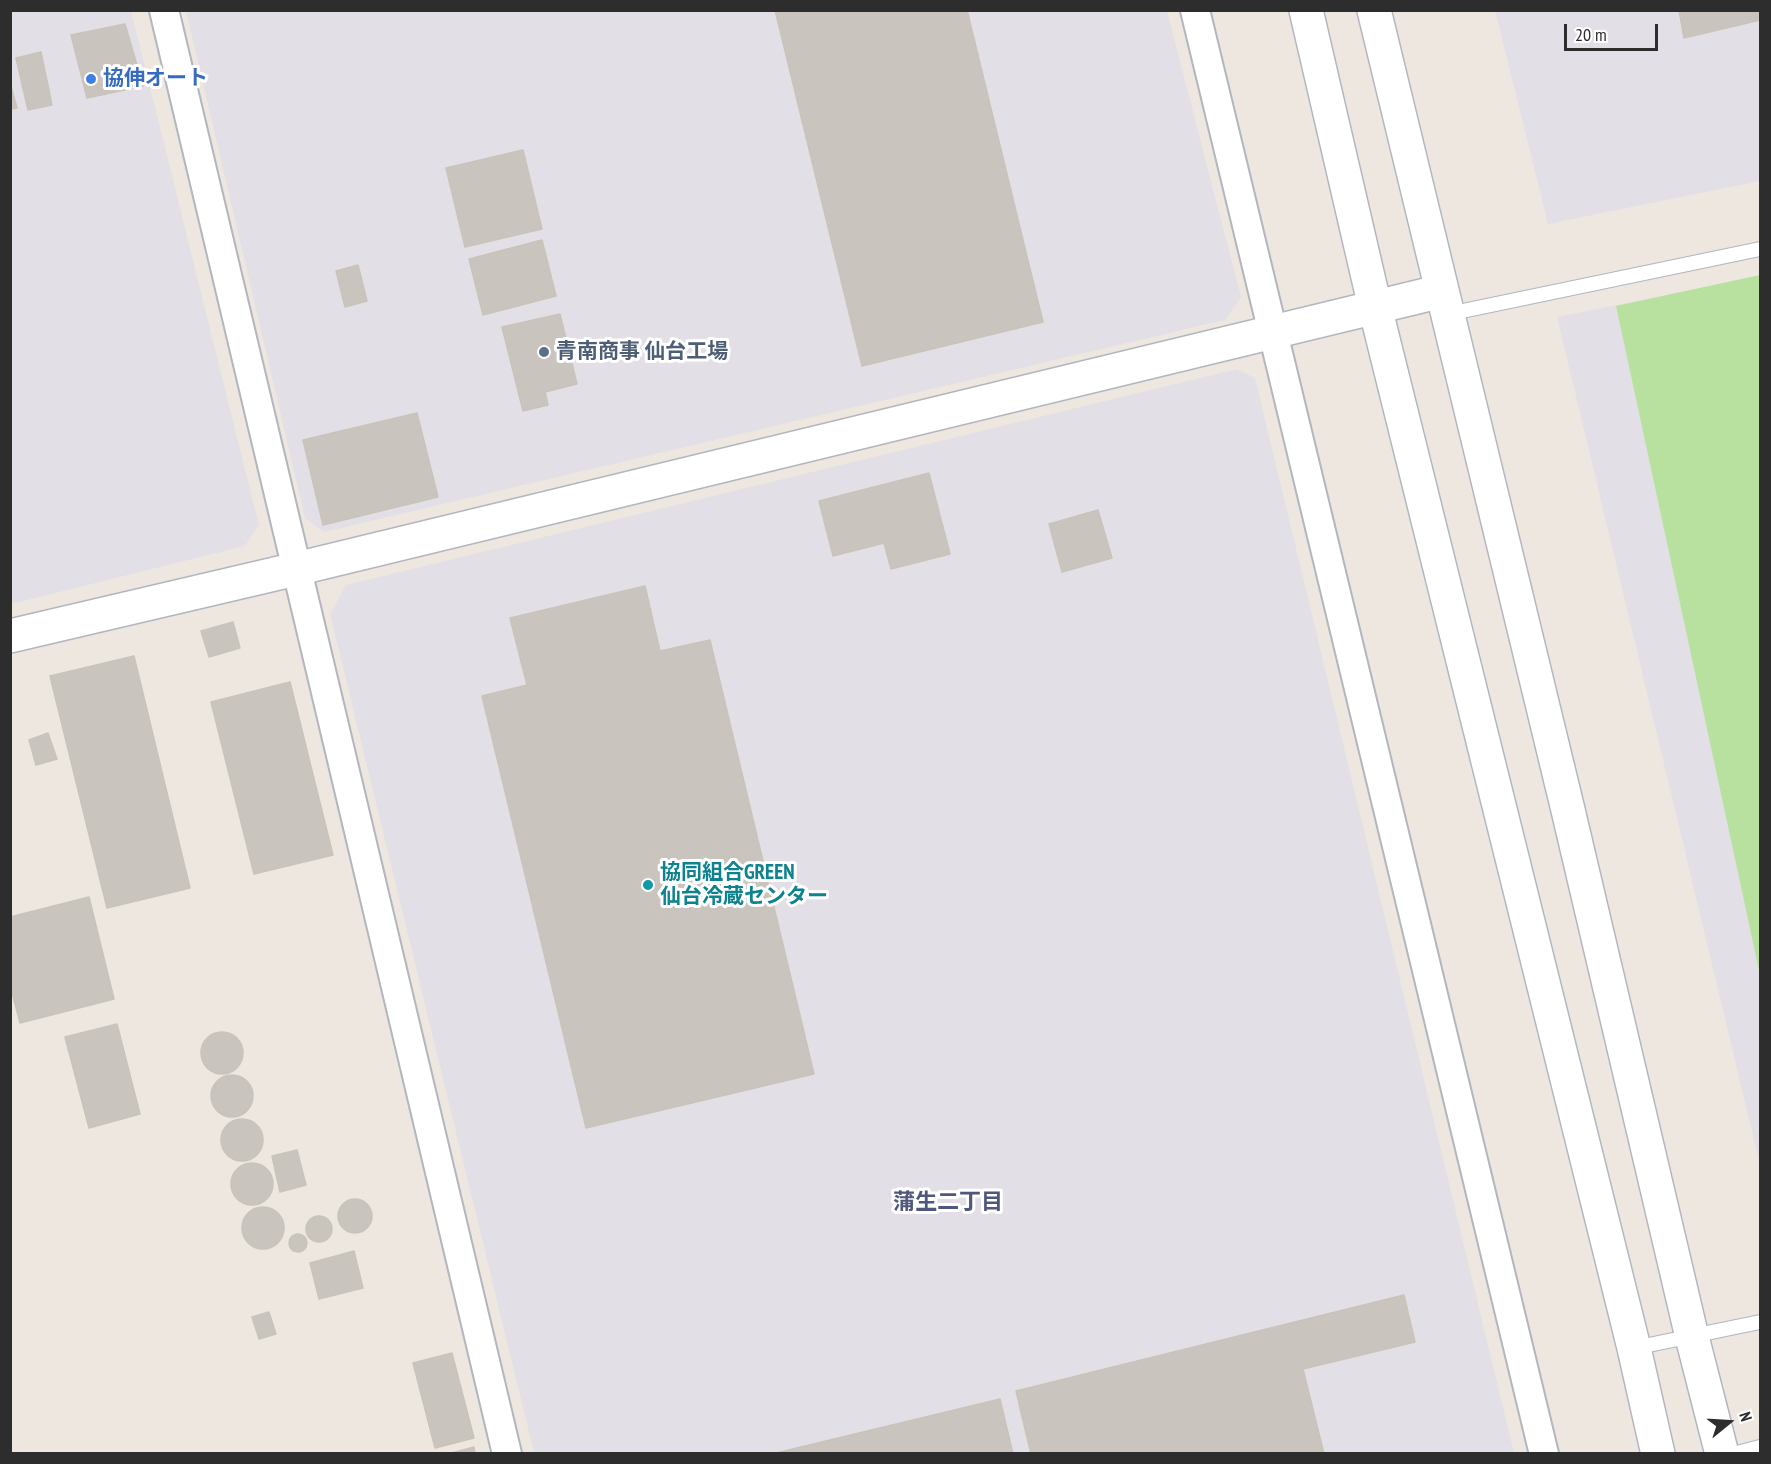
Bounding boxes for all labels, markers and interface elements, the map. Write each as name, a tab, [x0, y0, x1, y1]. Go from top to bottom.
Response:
scale bar	[1567, 12, 1662, 50]
text: 20 m	[1575, 23, 1607, 46]
place label: 協伸オート	[103, 66, 208, 92]
marker: 協伸オート	[84, 72, 98, 86]
place label: 青南商事 仙台工場	[556, 339, 728, 365]
marker: 青南商事 仙台工場	[537, 345, 551, 359]
place label: 協同組合GREEN 仙台冷蔵センター	[660, 860, 828, 910]
marker: 協同組合GREEN 仙台冷蔵センター	[641, 878, 655, 892]
district label: 蒲生二丁目	[893, 1190, 1003, 1216]
north arrow	[1699, 1392, 1759, 1452]
text: N	[1735, 1409, 1757, 1424]

